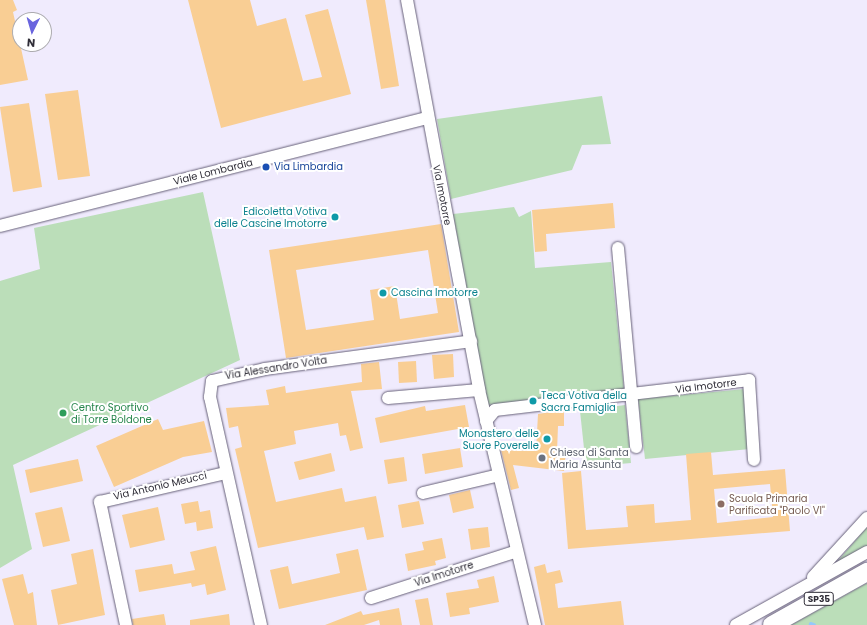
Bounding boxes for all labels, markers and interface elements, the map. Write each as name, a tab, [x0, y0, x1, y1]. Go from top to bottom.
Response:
north arrow	[12, 12, 52, 52]
text: N	[26, 35, 36, 51]
street label: Viale Lombardia	[172, 156, 254, 188]
place label: Via Limbardia	[274, 161, 343, 173]
marker: Via Limbardia	[261, 162, 271, 172]
street label: Via Imotorre	[430, 164, 454, 226]
place label: Edicoletta Votiva delle Cascine Imotorre	[214, 205, 327, 228]
marker: Edicoletta Votiva delle Cascine Imotorre	[330, 212, 340, 222]
place label: Cascina Imotorre	[391, 287, 478, 299]
marker: Cascina Imotorre	[378, 288, 388, 298]
street label: Via Alessandro Volta	[224, 354, 328, 382]
street label: Via Imotorre	[675, 376, 737, 396]
place label: Teca Votiva della Sacra Famiglia	[541, 389, 627, 412]
marker: Teca Votiva della Sacra Famiglia	[528, 396, 538, 406]
place label: Centro Sportivo di Torre Boldone	[71, 401, 152, 424]
marker: Centro Sportivo di Torre Boldone	[58, 408, 68, 418]
place label: Monastero delle Suore Poverelle	[459, 427, 539, 450]
marker: Monastero delle Suore Poverelle	[542, 434, 552, 444]
place label: Chiesa di Santa Maria Assunta	[550, 446, 629, 470]
marker: Chiesa di Santa Maria Assunta	[537, 453, 547, 463]
street label: Via Antonio Meucci	[112, 469, 208, 503]
place label: Scuola Primaria Parificata "Paolo VI"	[729, 492, 825, 516]
marker: Scuola Primaria Parificata "Paolo VI"	[716, 499, 726, 509]
street label: Via Imotorre	[413, 559, 475, 589]
road number: SP35	[803, 592, 835, 606]

